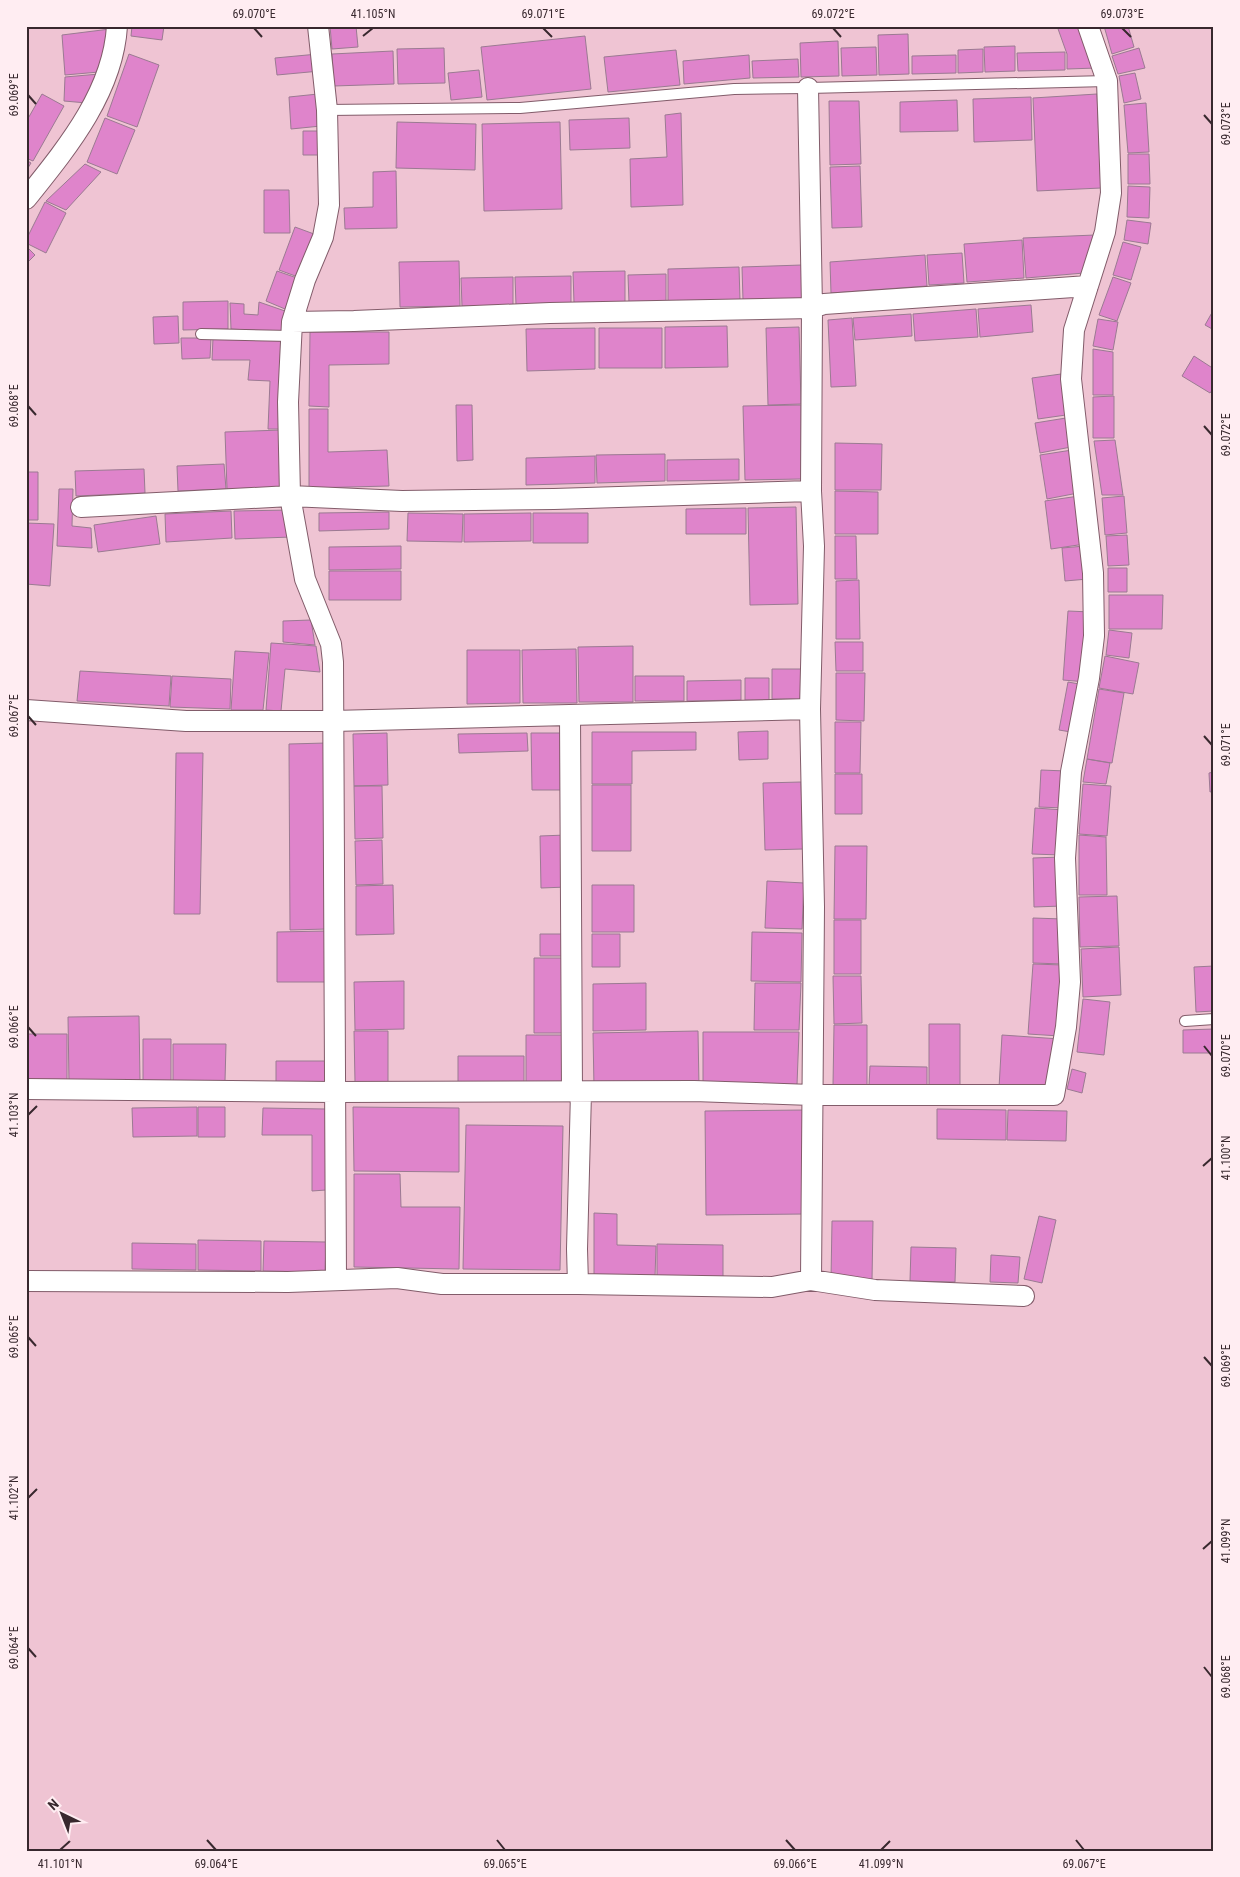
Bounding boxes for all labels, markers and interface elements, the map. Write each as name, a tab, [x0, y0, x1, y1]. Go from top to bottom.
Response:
text: 69.070°E	[232, 7, 276, 21]
text: 41.105°N	[351, 7, 395, 21]
text: 69.071°E	[521, 7, 565, 21]
text: 69.072°E	[811, 7, 855, 21]
text: 69.073°E	[1100, 7, 1144, 21]
text: 69.069°E	[7, 73, 21, 117]
text: 69.073°E	[1219, 102, 1233, 146]
text: 69.068°E	[7, 384, 21, 428]
text: 69.072°E	[1219, 413, 1233, 457]
text: 69.067°E	[7, 694, 21, 738]
text: 69.071°E	[1219, 723, 1233, 767]
text: 69.066°E	[7, 1005, 21, 1049]
text: 69.070°E	[1219, 1034, 1233, 1078]
text: 41.103°N	[7, 1093, 21, 1137]
text: 41.100°N	[1219, 1136, 1233, 1180]
text: 69.065°E	[7, 1315, 21, 1359]
text: 69.069°E	[1219, 1344, 1233, 1388]
text: 41.102°N	[7, 1476, 21, 1520]
text: 41.099°N	[1219, 1519, 1233, 1563]
text: 69.064°E	[7, 1626, 21, 1670]
text: 69.068°E	[1219, 1655, 1233, 1699]
north arrow	[38, 1790, 88, 1840]
text: N	[45, 1796, 62, 1813]
text: 41.101°N	[38, 1857, 82, 1871]
text: 69.064°E	[194, 1857, 238, 1871]
text: 69.065°E	[483, 1857, 527, 1871]
text: 69.066°E	[773, 1857, 817, 1871]
text: 41.099°N	[859, 1857, 903, 1871]
text: 69.067°E	[1062, 1857, 1106, 1871]

